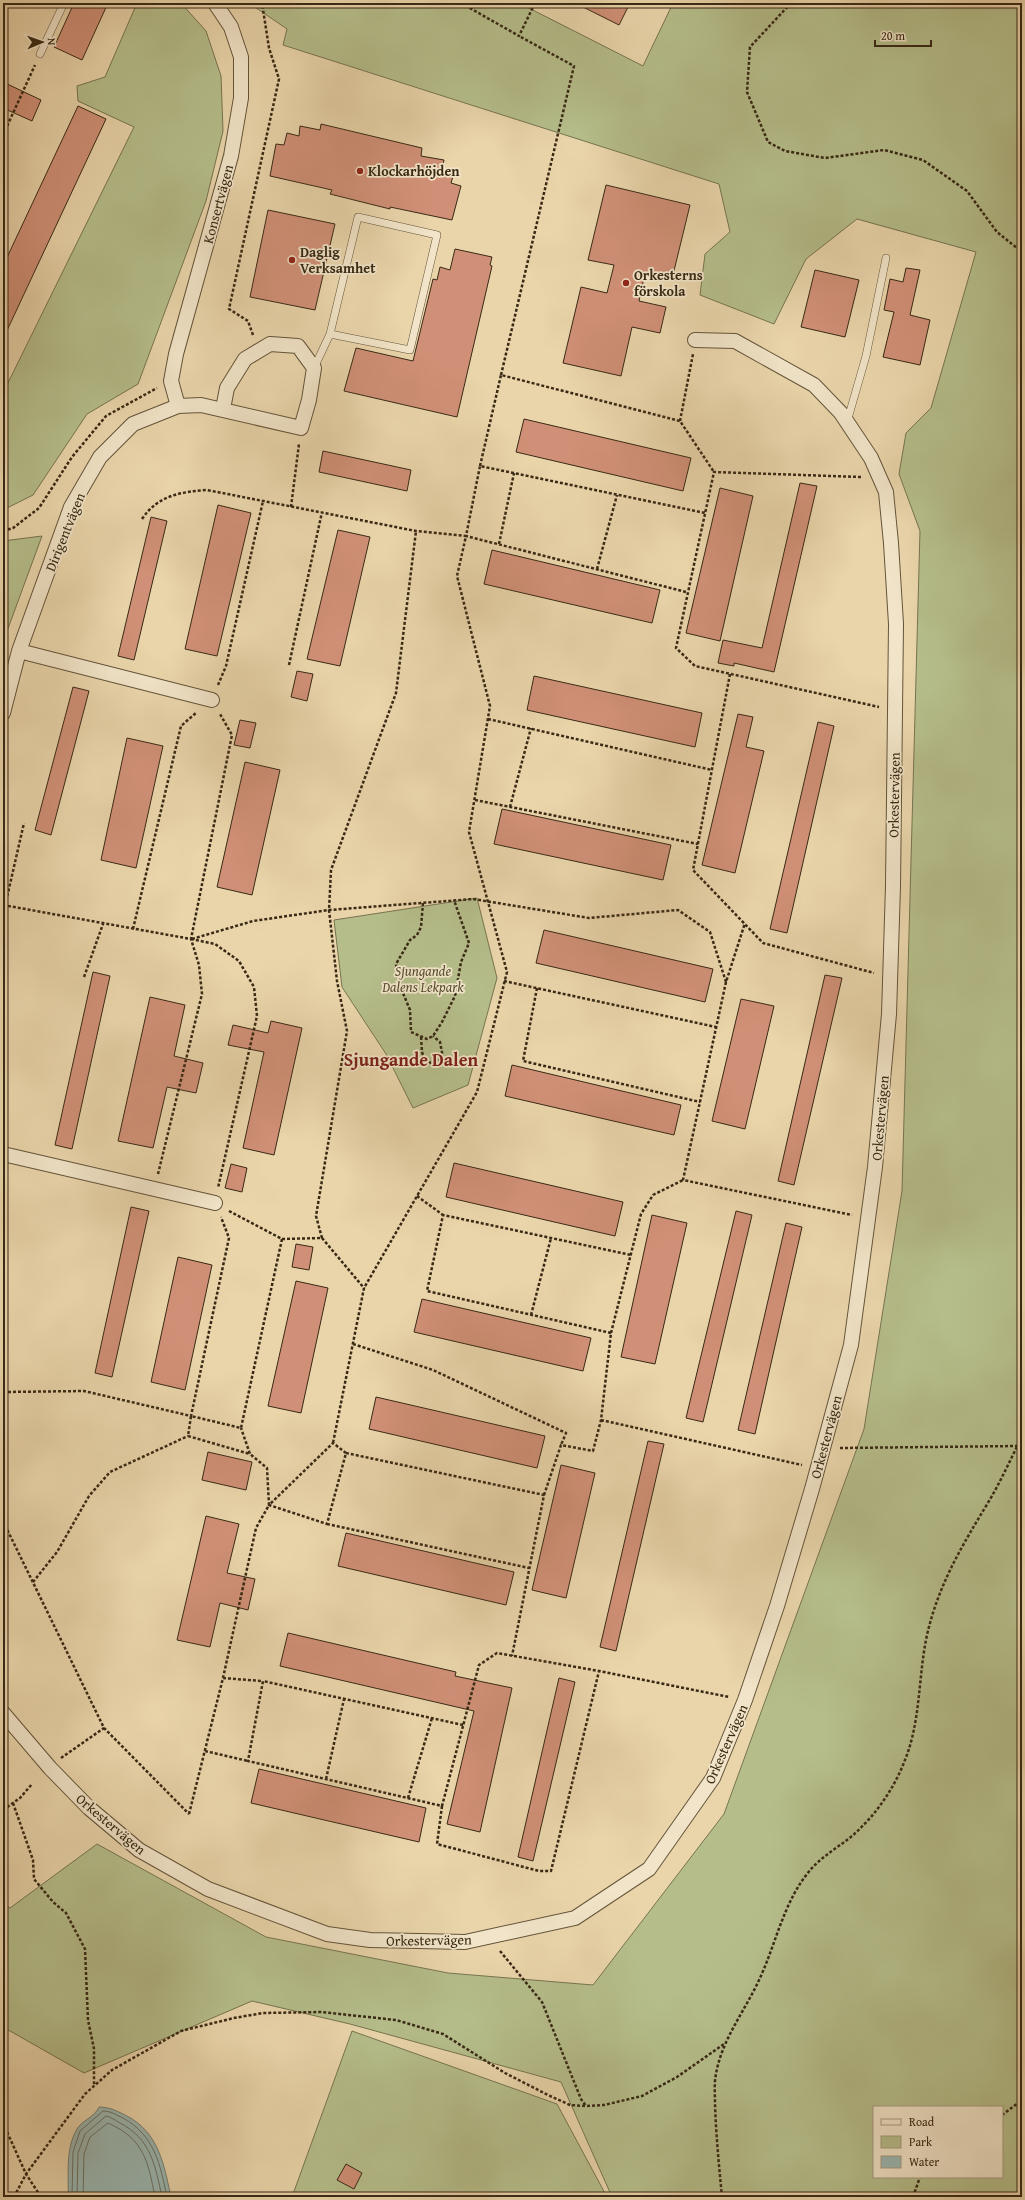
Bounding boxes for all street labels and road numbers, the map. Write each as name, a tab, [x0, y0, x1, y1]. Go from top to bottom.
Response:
street label: Konsertvägen	[198, 162, 238, 246]
street label: Dirigentvägen	[40, 489, 90, 574]
street label: Orkestervägen	[883, 752, 905, 838]
street label: Orkestervägen	[866, 1074, 894, 1161]
street label: Orkestervägen	[805, 1393, 847, 1481]
street label: Orkestervägen	[699, 1701, 753, 1787]
street label: Orkestervägen	[72, 1789, 150, 1859]
street label: Orkestervägen	[386, 1929, 472, 1951]

